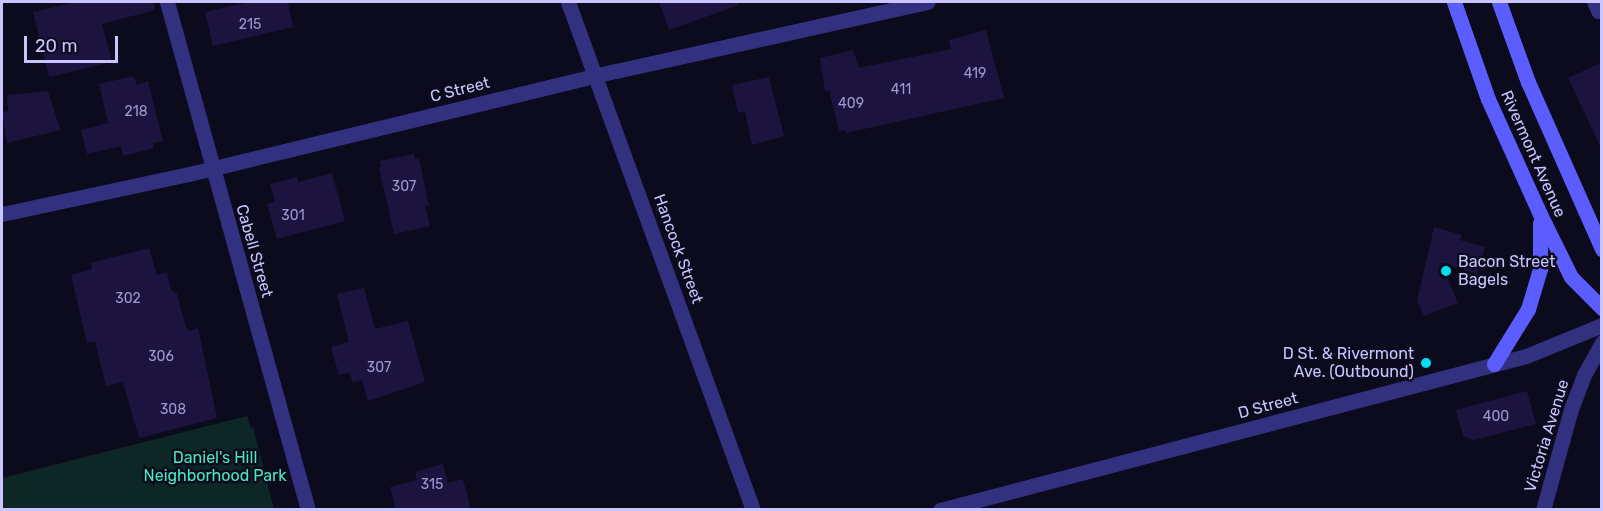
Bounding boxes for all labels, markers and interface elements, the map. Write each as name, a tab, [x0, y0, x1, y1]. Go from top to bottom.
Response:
house number: 215	[239, 17, 261, 33]
scale bar	[27, 24, 122, 62]
text: 20 m	[35, 35, 77, 57]
house number: 419	[964, 66, 986, 82]
street label: C Street	[428, 73, 492, 107]
house number: 411	[891, 82, 911, 98]
street label: Rivermont Avenue	[1496, 87, 1570, 221]
house number: 409	[838, 96, 864, 112]
house number: 218	[124, 104, 148, 120]
house number: 307	[392, 179, 416, 195]
street label: Hancock Street	[649, 192, 707, 306]
street label: Cabell Street	[232, 202, 276, 300]
house number: 301	[281, 208, 305, 224]
place label: Bacon Street Bagels	[1458, 252, 1555, 290]
marker: Bacon Street Bagels	[1439, 264, 1453, 278]
house number: 302	[115, 291, 141, 307]
place label: D St. & Rivermont Ave. (Outbound)	[1283, 344, 1414, 382]
house number: 306	[148, 349, 174, 365]
marker: D St. & Rivermont Ave. (Outbound)	[1419, 356, 1433, 370]
house number: 307	[367, 360, 391, 376]
street label: Victoria Avenue	[1521, 377, 1573, 495]
street label: D Street	[1236, 389, 1300, 423]
house number: 308	[160, 402, 186, 418]
house number: 400	[1483, 409, 1509, 425]
park label: Daniel's Hill Neighborhood Park	[144, 448, 286, 486]
house number: 315	[421, 477, 443, 493]

